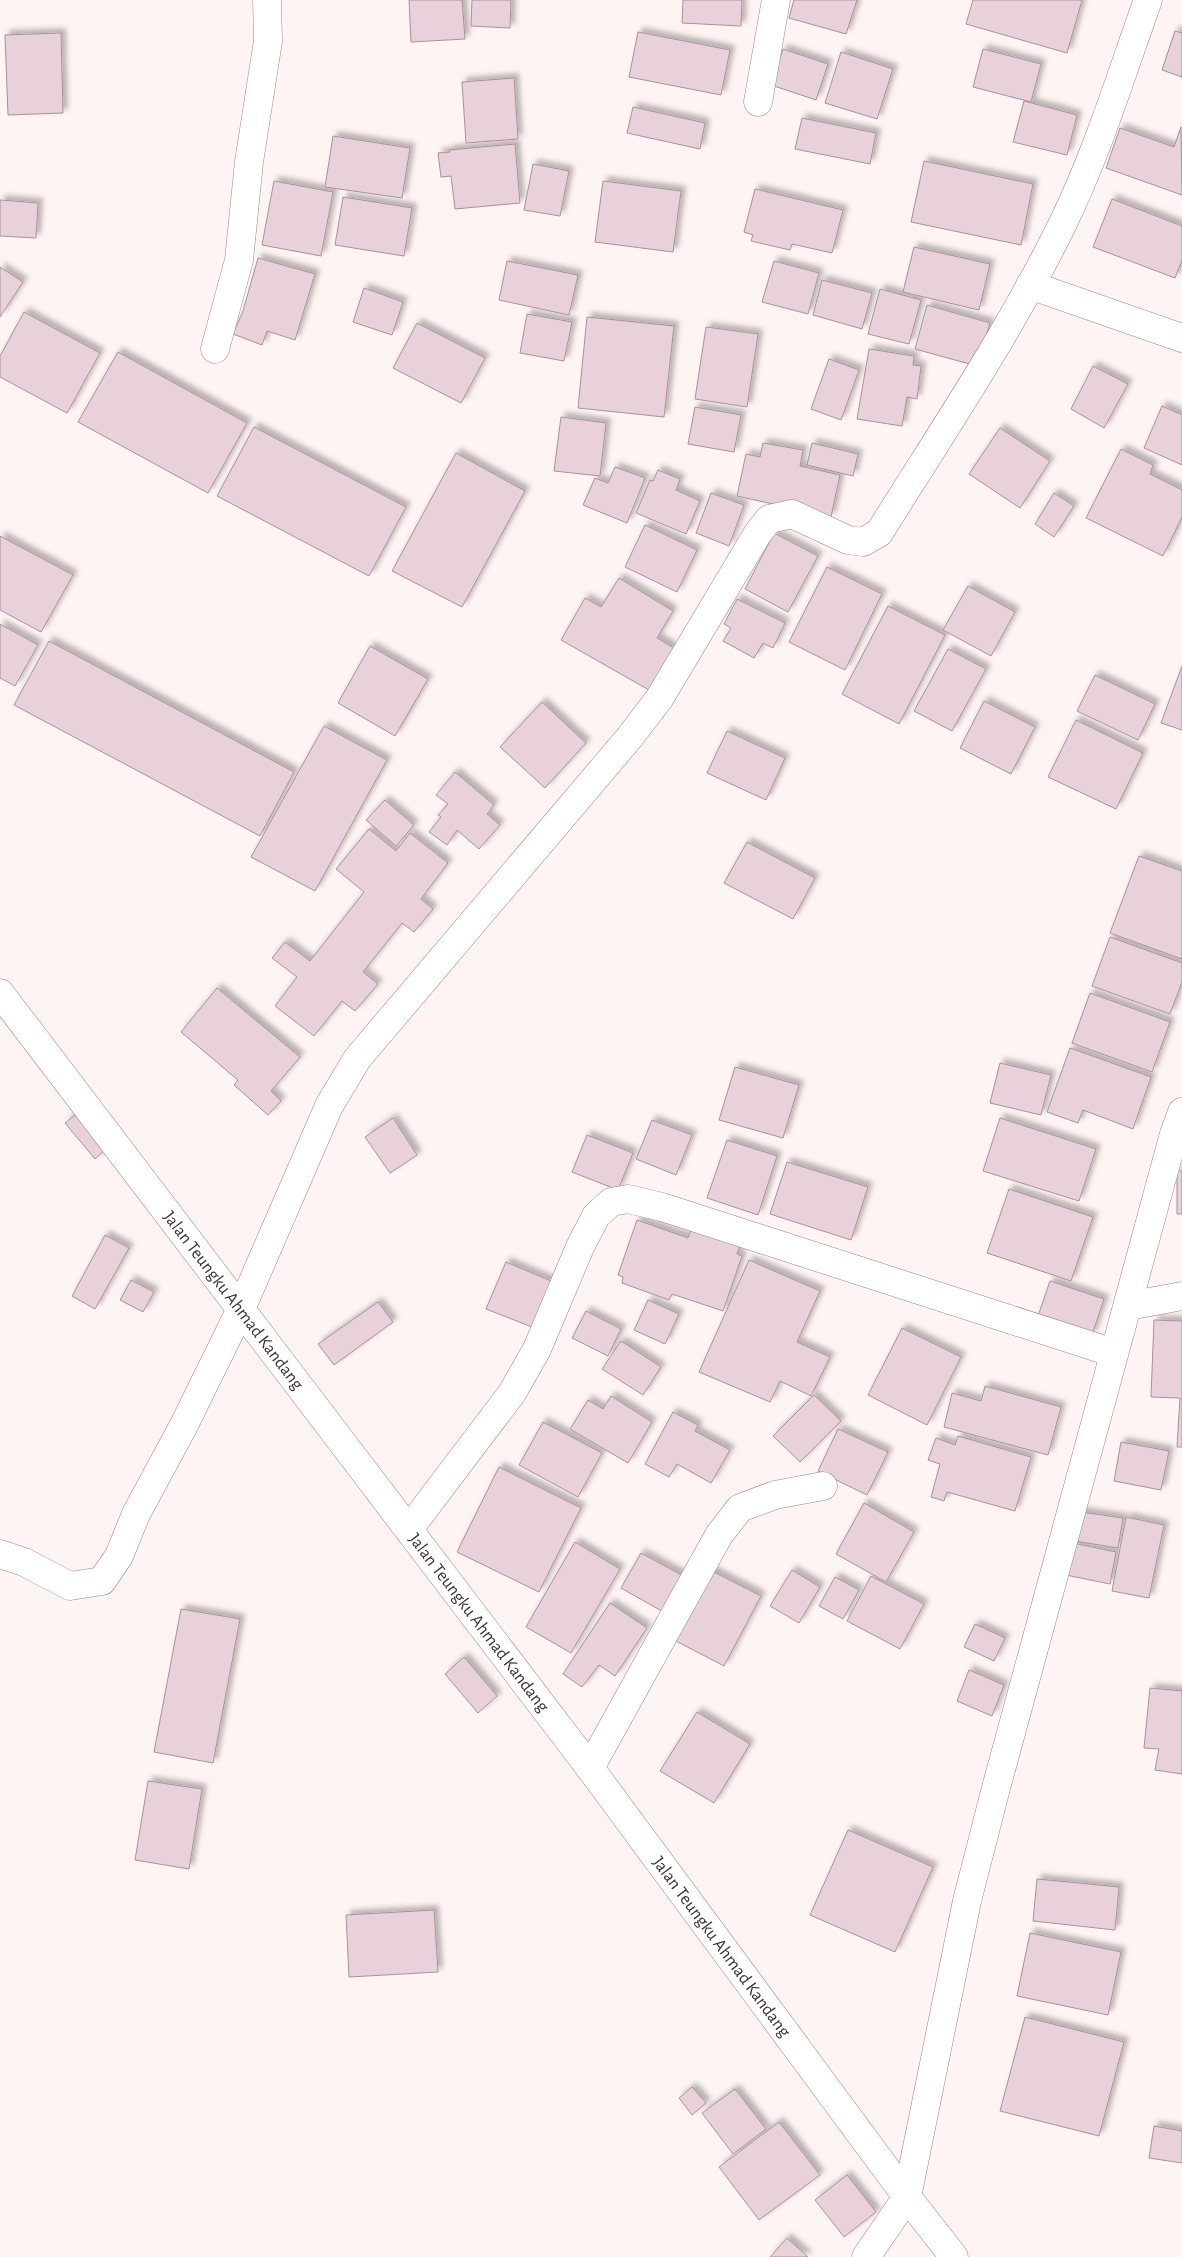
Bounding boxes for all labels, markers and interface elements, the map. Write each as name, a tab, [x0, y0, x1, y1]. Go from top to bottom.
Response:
street label: Jalan Teungku Ahmad Kandang	[159, 1208, 307, 1394]
street label: Jalan Teungku Ahmad Kandang	[405, 1530, 552, 1716]
street label: Jalan Teungku Ahmad Kandang	[649, 1854, 794, 2041]

